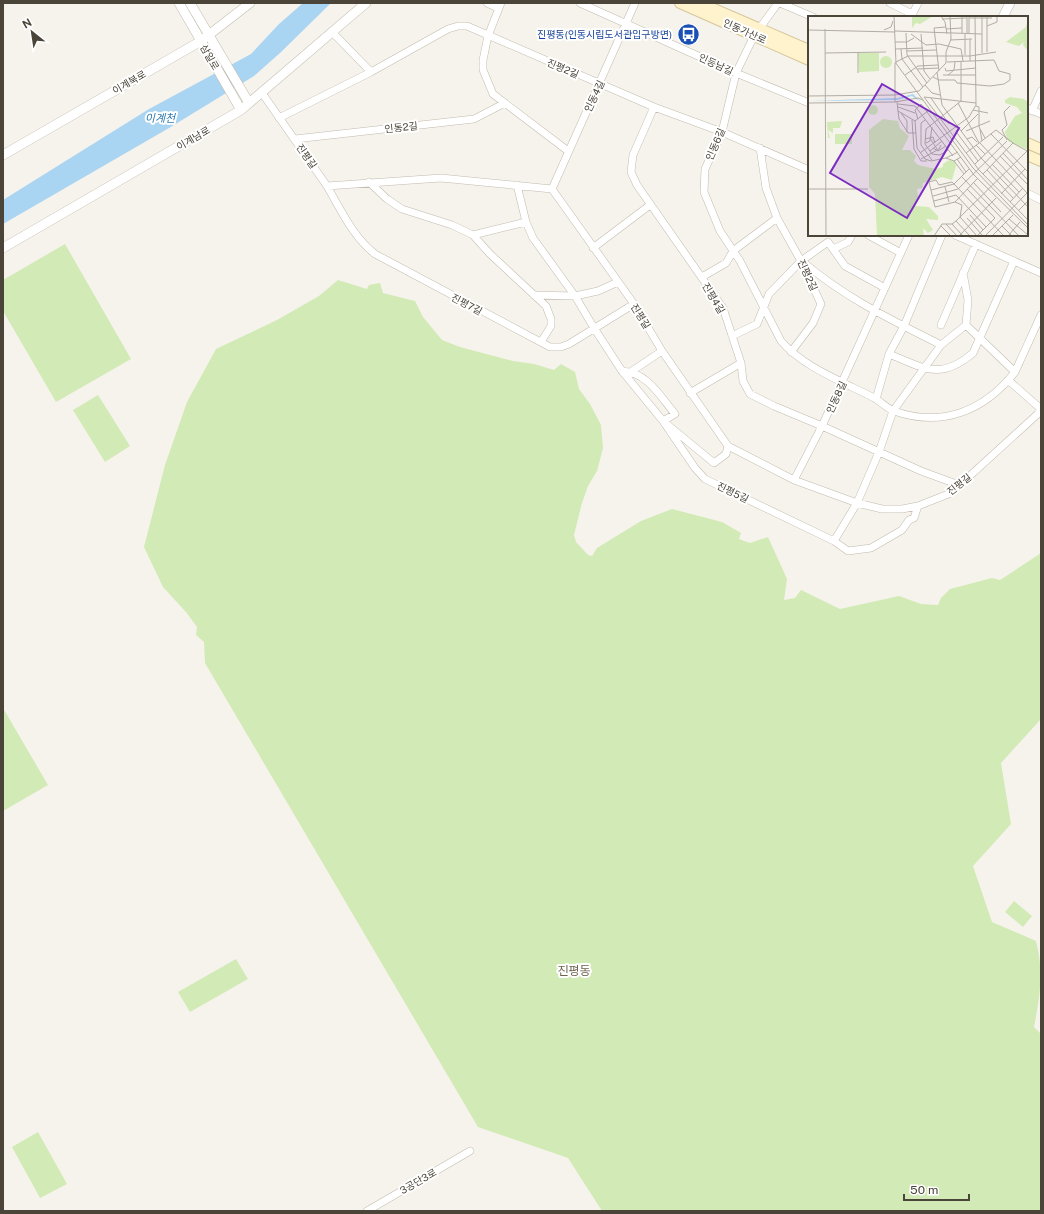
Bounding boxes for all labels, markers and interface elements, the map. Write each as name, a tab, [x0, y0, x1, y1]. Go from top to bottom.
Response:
north arrow	[12, 12, 52, 52]
text: N	[20, 16, 34, 31]
street label: 인동가산로	[722, 16, 768, 46]
inset map	[808, 16, 1028, 236]
bus stop icon: 진평동(인동시립도서관입구방면)	[675, 21, 701, 47]
place label: 진평동(인동시립도서관입구방면)	[537, 28, 672, 40]
street label: 삼일로	[198, 42, 222, 72]
street label: 인동남길	[697, 51, 735, 77]
street label: 진평2길	[545, 56, 581, 80]
street label: 이계북로	[110, 68, 148, 96]
street label: 인동4길	[581, 78, 607, 114]
water label: 이계천	[145, 112, 177, 124]
street label: 인동2길	[384, 119, 418, 135]
street label: 이계남로	[174, 124, 212, 152]
street label: 인동6길	[703, 126, 727, 162]
street label: 진평길	[294, 141, 320, 171]
street label: 진평2길	[795, 257, 821, 293]
street label: 진평4길	[700, 280, 728, 316]
street label: 진평7길	[449, 291, 485, 317]
street label: 진평길	[629, 301, 653, 331]
street label: 인동8길	[823, 379, 849, 415]
street label: 진평길	[944, 471, 974, 497]
street label: 진평5길	[715, 479, 751, 505]
district label: 진평동	[557, 964, 591, 978]
street label: 3공단3로	[398, 1166, 438, 1196]
scale bar	[904, 1176, 969, 1202]
text: 50 m	[910, 1183, 938, 1197]

